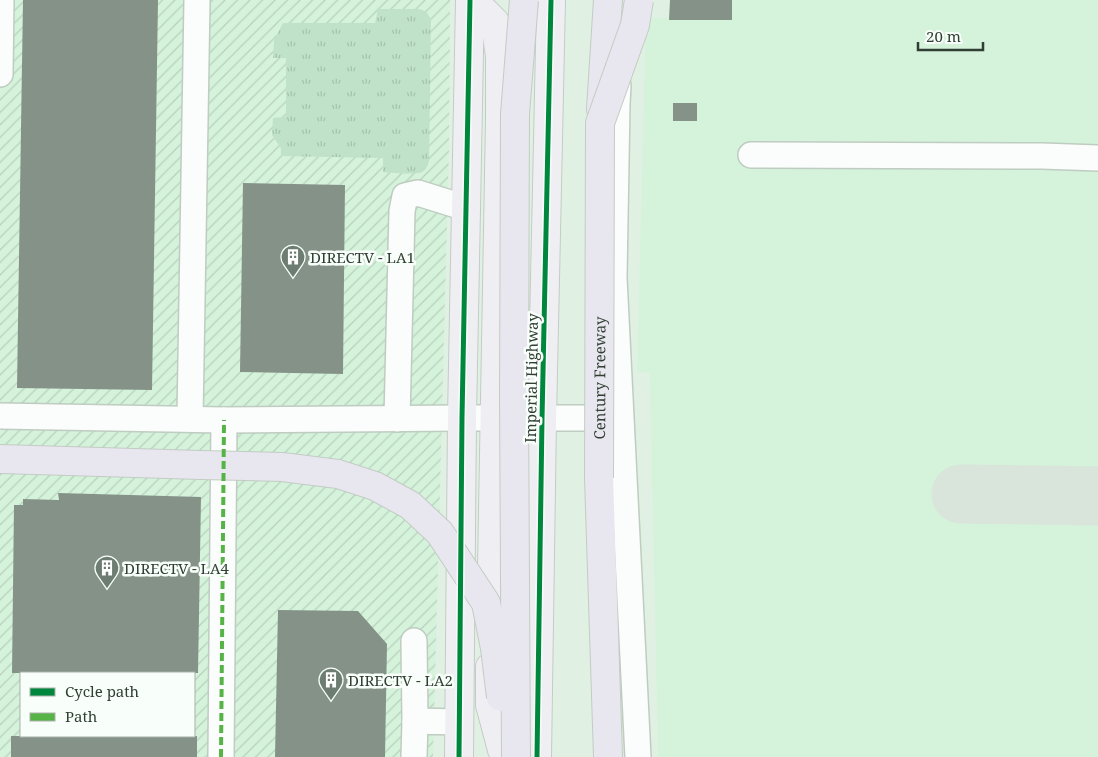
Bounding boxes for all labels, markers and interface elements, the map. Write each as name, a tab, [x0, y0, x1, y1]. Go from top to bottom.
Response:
scale bar	[918, 20, 983, 52]
text: 20 m	[926, 26, 961, 46]
building icon: DIRECTV - LA1	[280, 244, 306, 278]
place label: DIRECTV - LA1	[310, 247, 415, 267]
street label: Imperial Highway	[520, 313, 542, 443]
street label: Century Freeway	[589, 316, 609, 439]
building icon: DIRECTV - LA4	[94, 555, 120, 589]
place label: DIRECTV - LA4	[124, 558, 229, 578]
building icon: DIRECTV - LA2	[318, 667, 344, 701]
place label: DIRECTV - LA2	[348, 670, 453, 690]
legend	[20, 672, 195, 737]
text: Cycle path	[65, 681, 140, 701]
text: Path	[65, 706, 98, 726]

